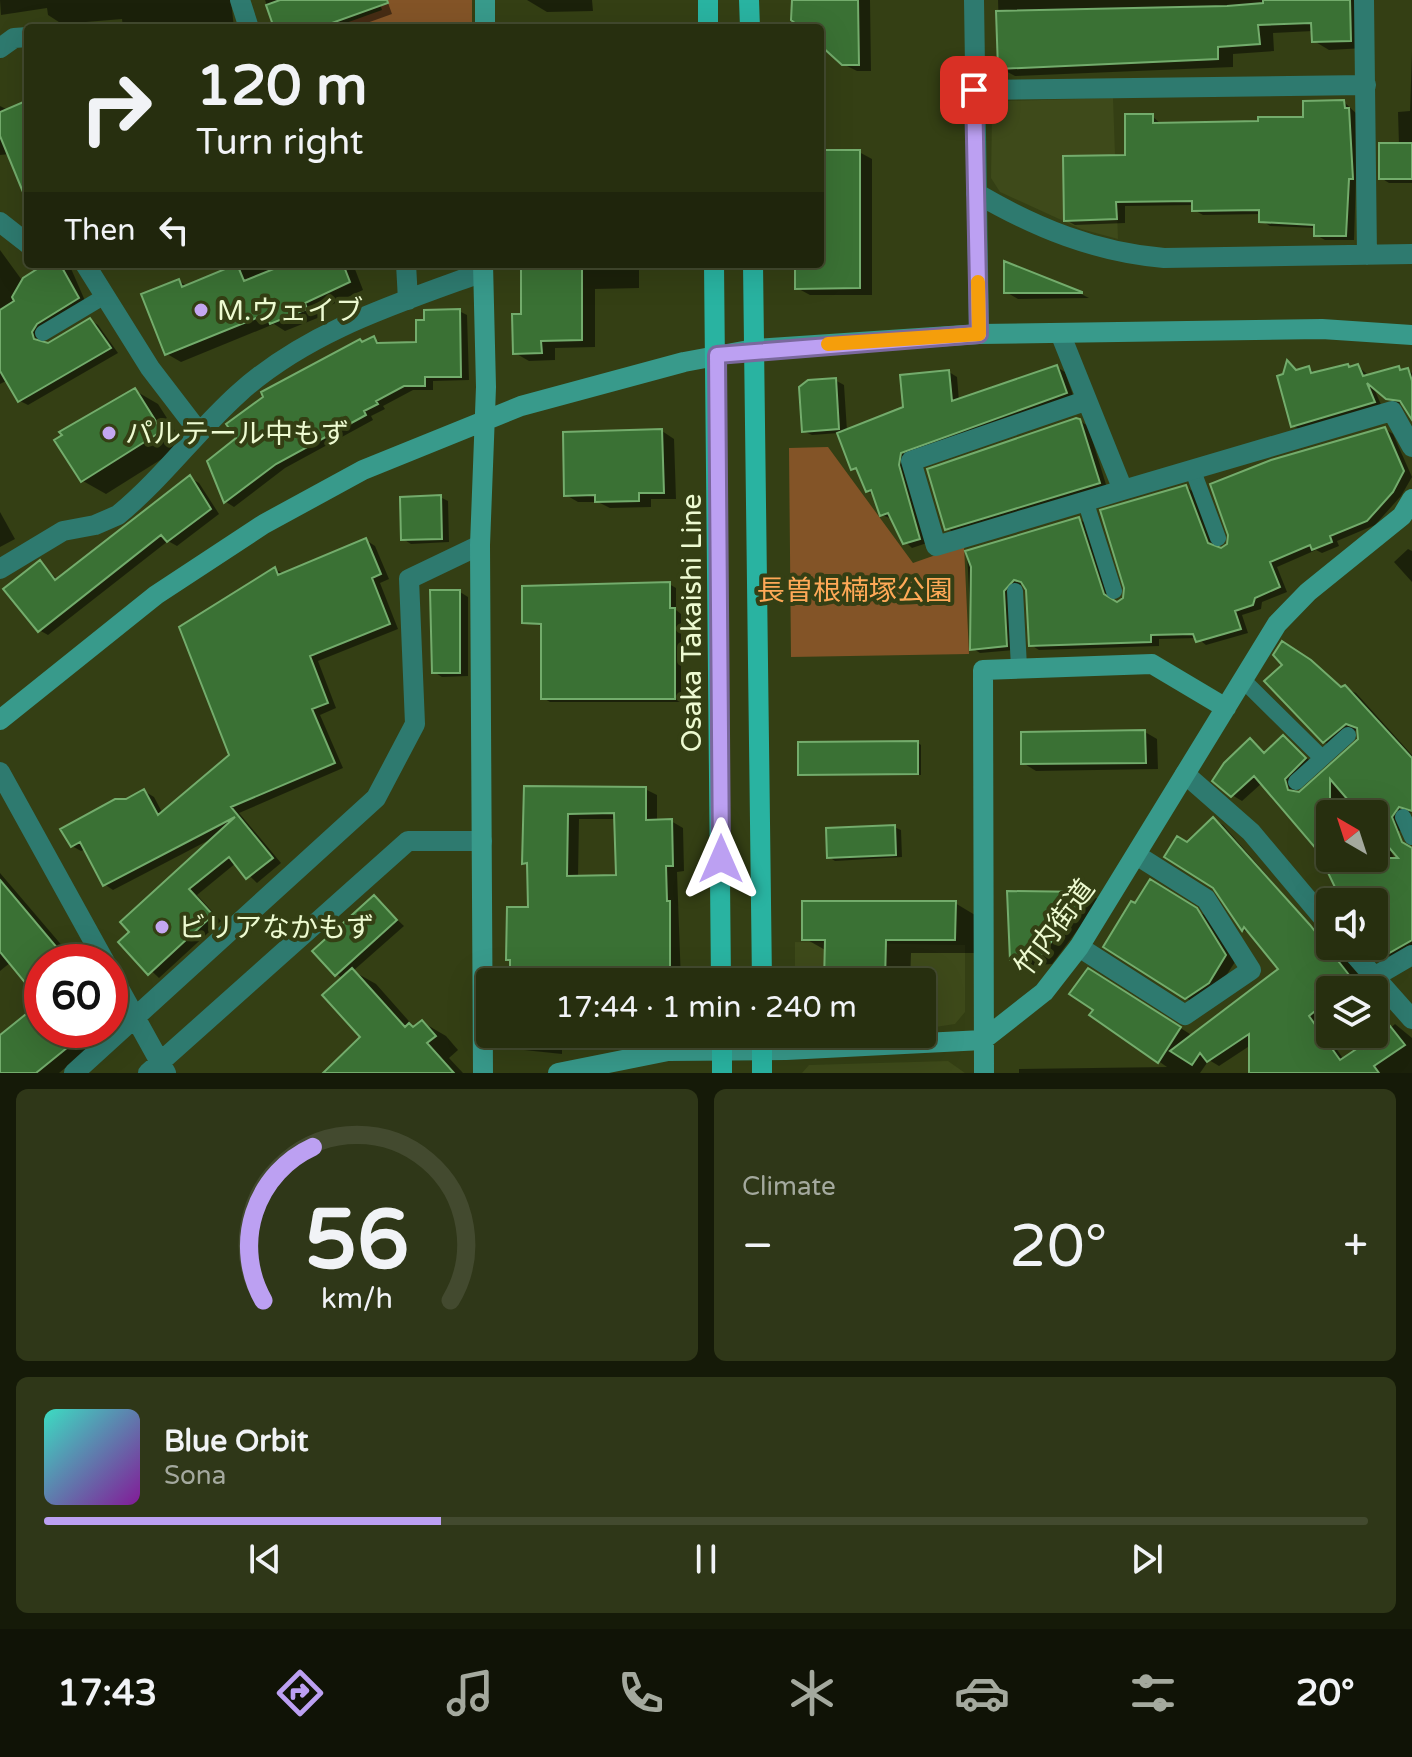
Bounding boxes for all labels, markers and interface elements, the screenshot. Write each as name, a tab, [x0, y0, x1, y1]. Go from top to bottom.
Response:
text: 120 m	[196, 53, 367, 120]
icon: right	[64, 56, 168, 160]
pin	[940, 56, 1008, 124]
icon: arrive	[952, 68, 996, 112]
text: Turn right	[196, 121, 363, 164]
icon: left	[152, 208, 196, 252]
text: Then	[64, 212, 136, 249]
place label: M.ウェイブ	[217, 294, 363, 328]
marker: M.ウェイブ	[192, 301, 210, 319]
place label: パルテール中もず	[125, 417, 349, 451]
marker: パルテール中もず	[100, 424, 118, 442]
street label: Osaka Takaishi Line	[675, 494, 709, 752]
park label: 長曽根楠塚公園	[757, 574, 953, 608]
north arrow	[1316, 800, 1388, 872]
map controls	[1316, 800, 1388, 1048]
position arrow	[679, 817, 763, 901]
street label: 竹内街道	[1008, 873, 1102, 983]
button: sound	[1316, 888, 1388, 960]
place label: ビリアなかもず	[178, 911, 374, 945]
marker: ビリアなかもず	[153, 918, 171, 936]
speed limit sign: 60	[24, 944, 128, 1048]
button: layers	[1316, 976, 1388, 1048]
text: 17:44 · 1 min · 240 m	[555, 989, 857, 1026]
text: Climate	[742, 1171, 836, 1202]
text: 56	[305, 1191, 409, 1291]
text: 20°	[1009, 1211, 1107, 1283]
text: −	[742, 1220, 773, 1273]
text: +	[1343, 1220, 1368, 1273]
text: km/h	[321, 1282, 393, 1316]
text: Blue Orbit	[164, 1423, 309, 1460]
text: Sona	[164, 1460, 226, 1491]
icon: previous	[243, 1537, 287, 1581]
icon: pause	[684, 1537, 728, 1581]
icon: next	[1125, 1537, 1169, 1581]
icon: directions	[272, 1665, 328, 1721]
icon: music	[442, 1665, 498, 1721]
icon: phone	[613, 1665, 669, 1721]
icon: climate	[784, 1665, 840, 1721]
icon: car	[954, 1665, 1010, 1721]
icon: filters	[1125, 1665, 1181, 1721]
text: 17:43	[57, 1672, 157, 1715]
text: 20°	[1296, 1672, 1355, 1715]

